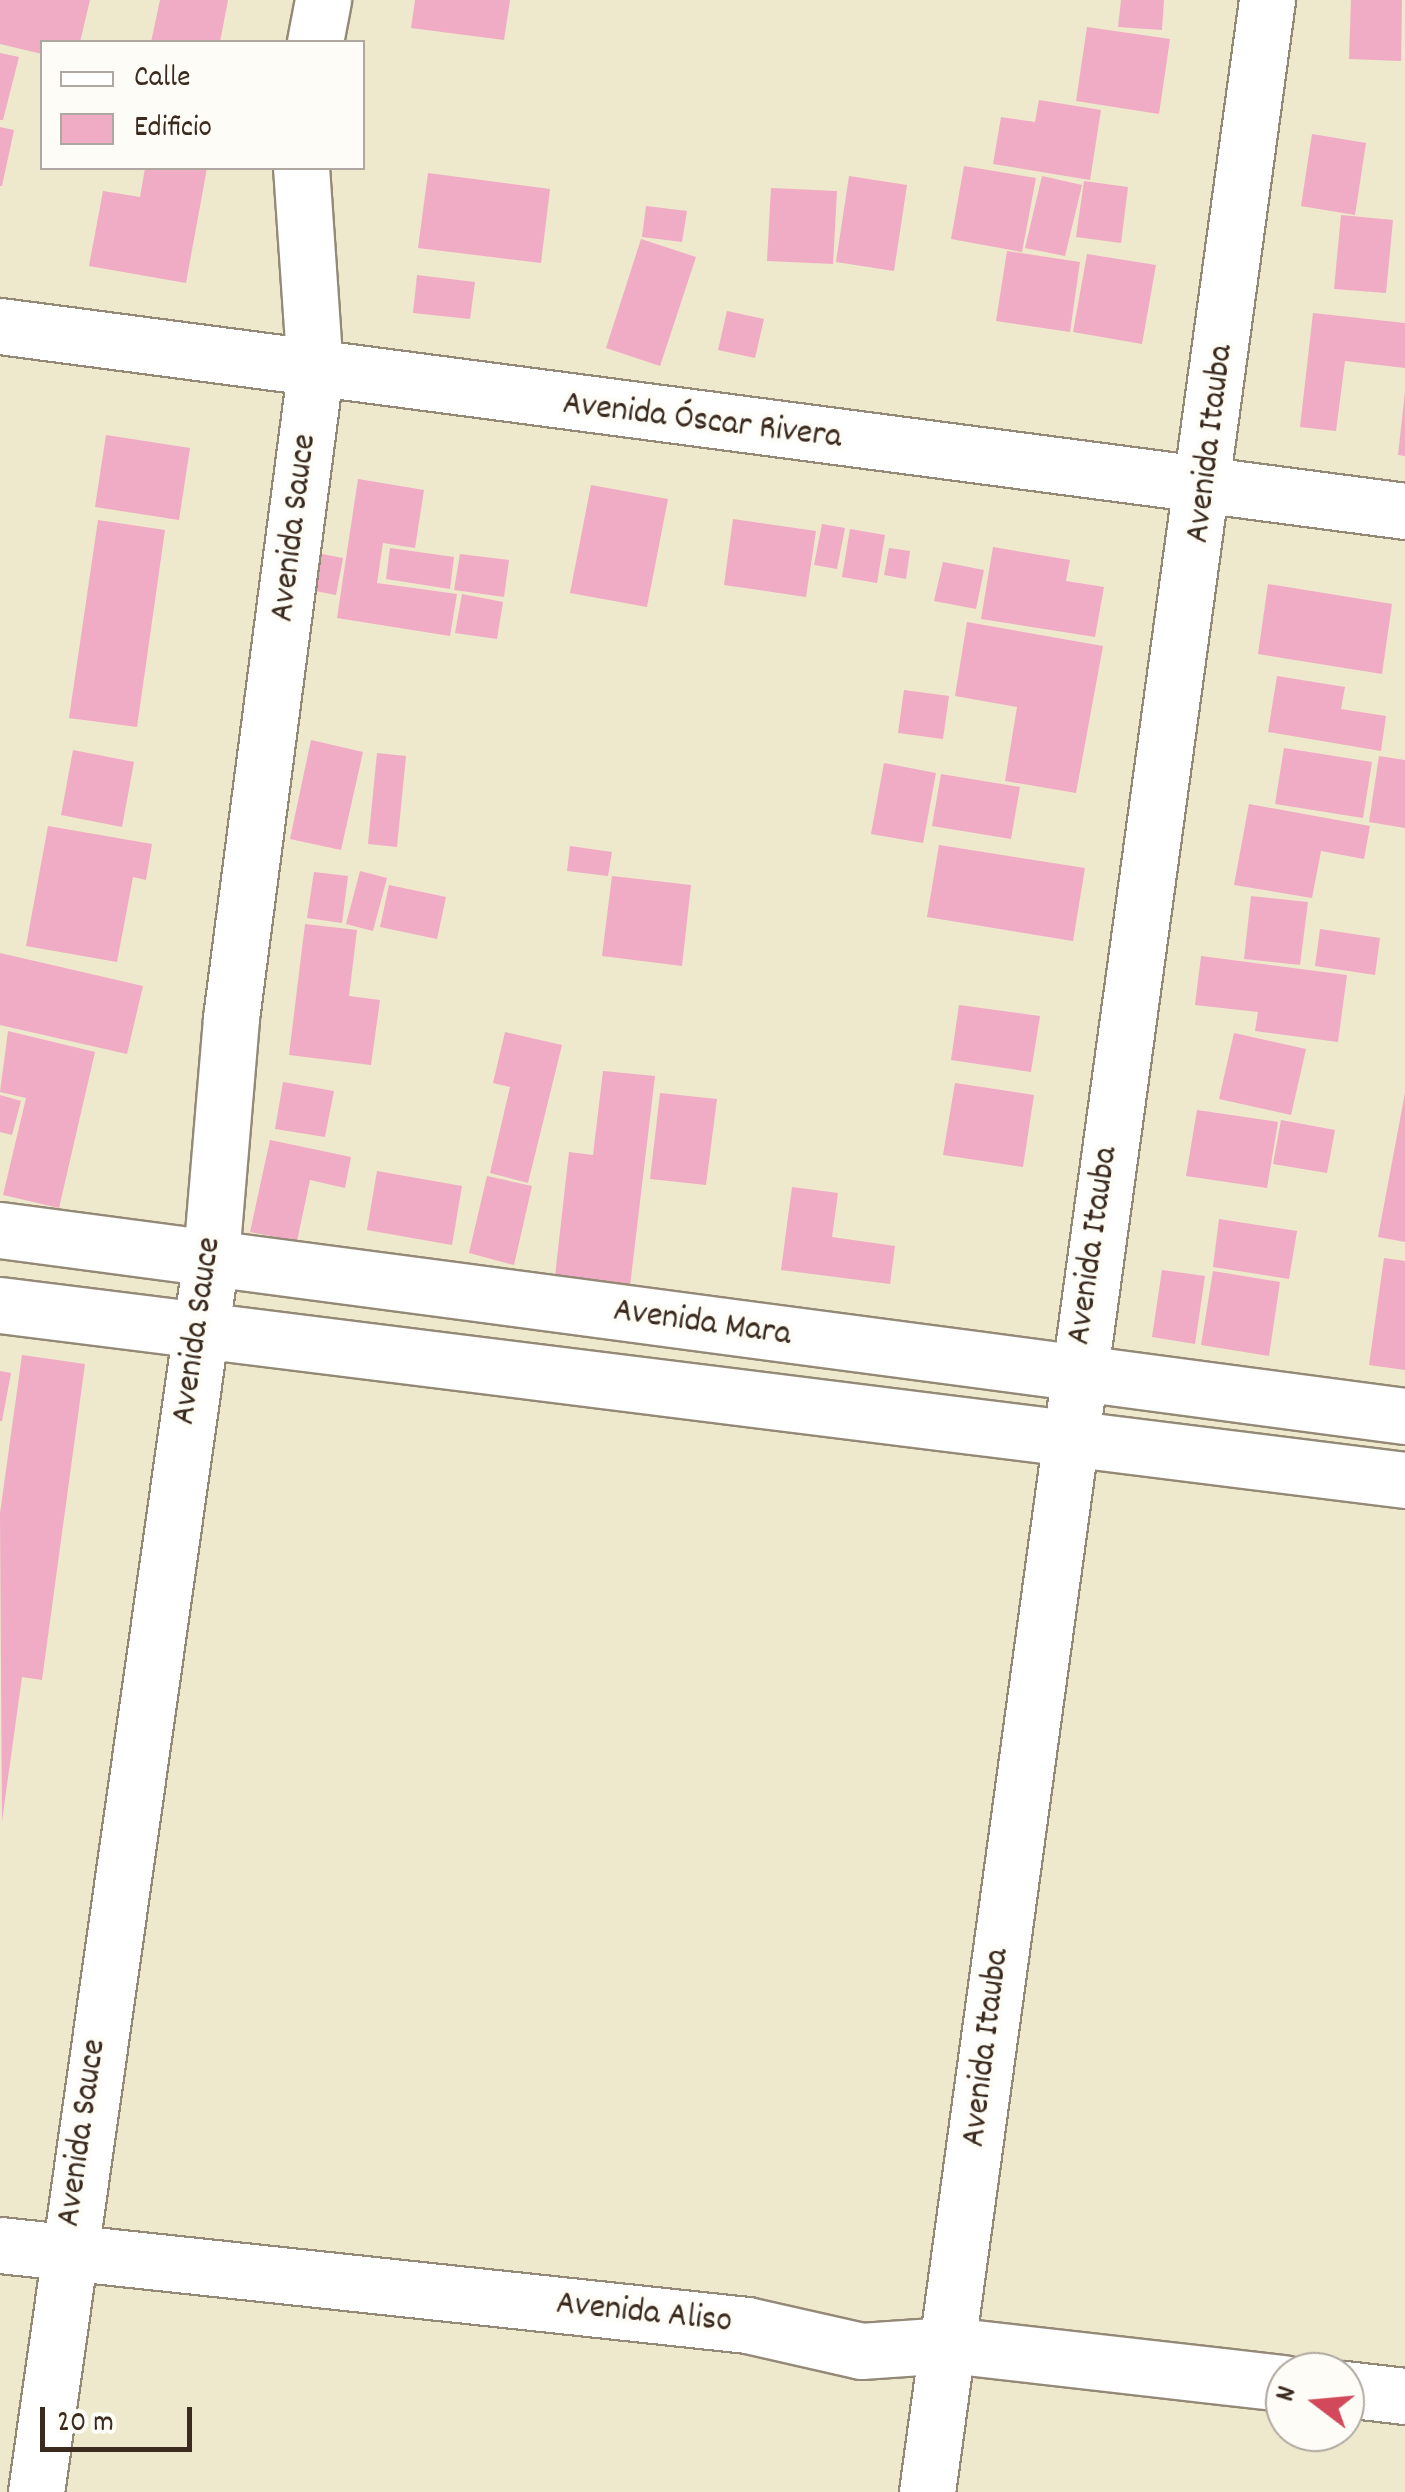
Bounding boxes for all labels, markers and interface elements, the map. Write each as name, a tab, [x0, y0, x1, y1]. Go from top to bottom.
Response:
legend	[40, 40, 365, 170]
text: Calle	[134, 58, 190, 101]
text: Edificio	[134, 108, 212, 151]
street label: Avenida Itauba	[1178, 343, 1244, 545]
street label: Avenida Óscar Rivera	[560, 384, 844, 460]
street label: Avenida Sauce	[263, 432, 327, 624]
street label: Avenida Itauba	[1059, 1144, 1129, 1348]
street label: Avenida Sauce	[164, 1235, 232, 1427]
street label: Avenida Mara	[611, 1291, 793, 1357]
street label: Avenida Itauba	[954, 1947, 1020, 2149]
street label: Avenida Sauce	[49, 2037, 117, 2229]
street label: Avenida Aliso	[554, 2284, 734, 2344]
north arrow	[1265, 2352, 1365, 2452]
text: N	[1267, 2382, 1309, 2406]
scale bar	[45, 2387, 198, 2449]
text: 20 m	[57, 2403, 114, 2446]

